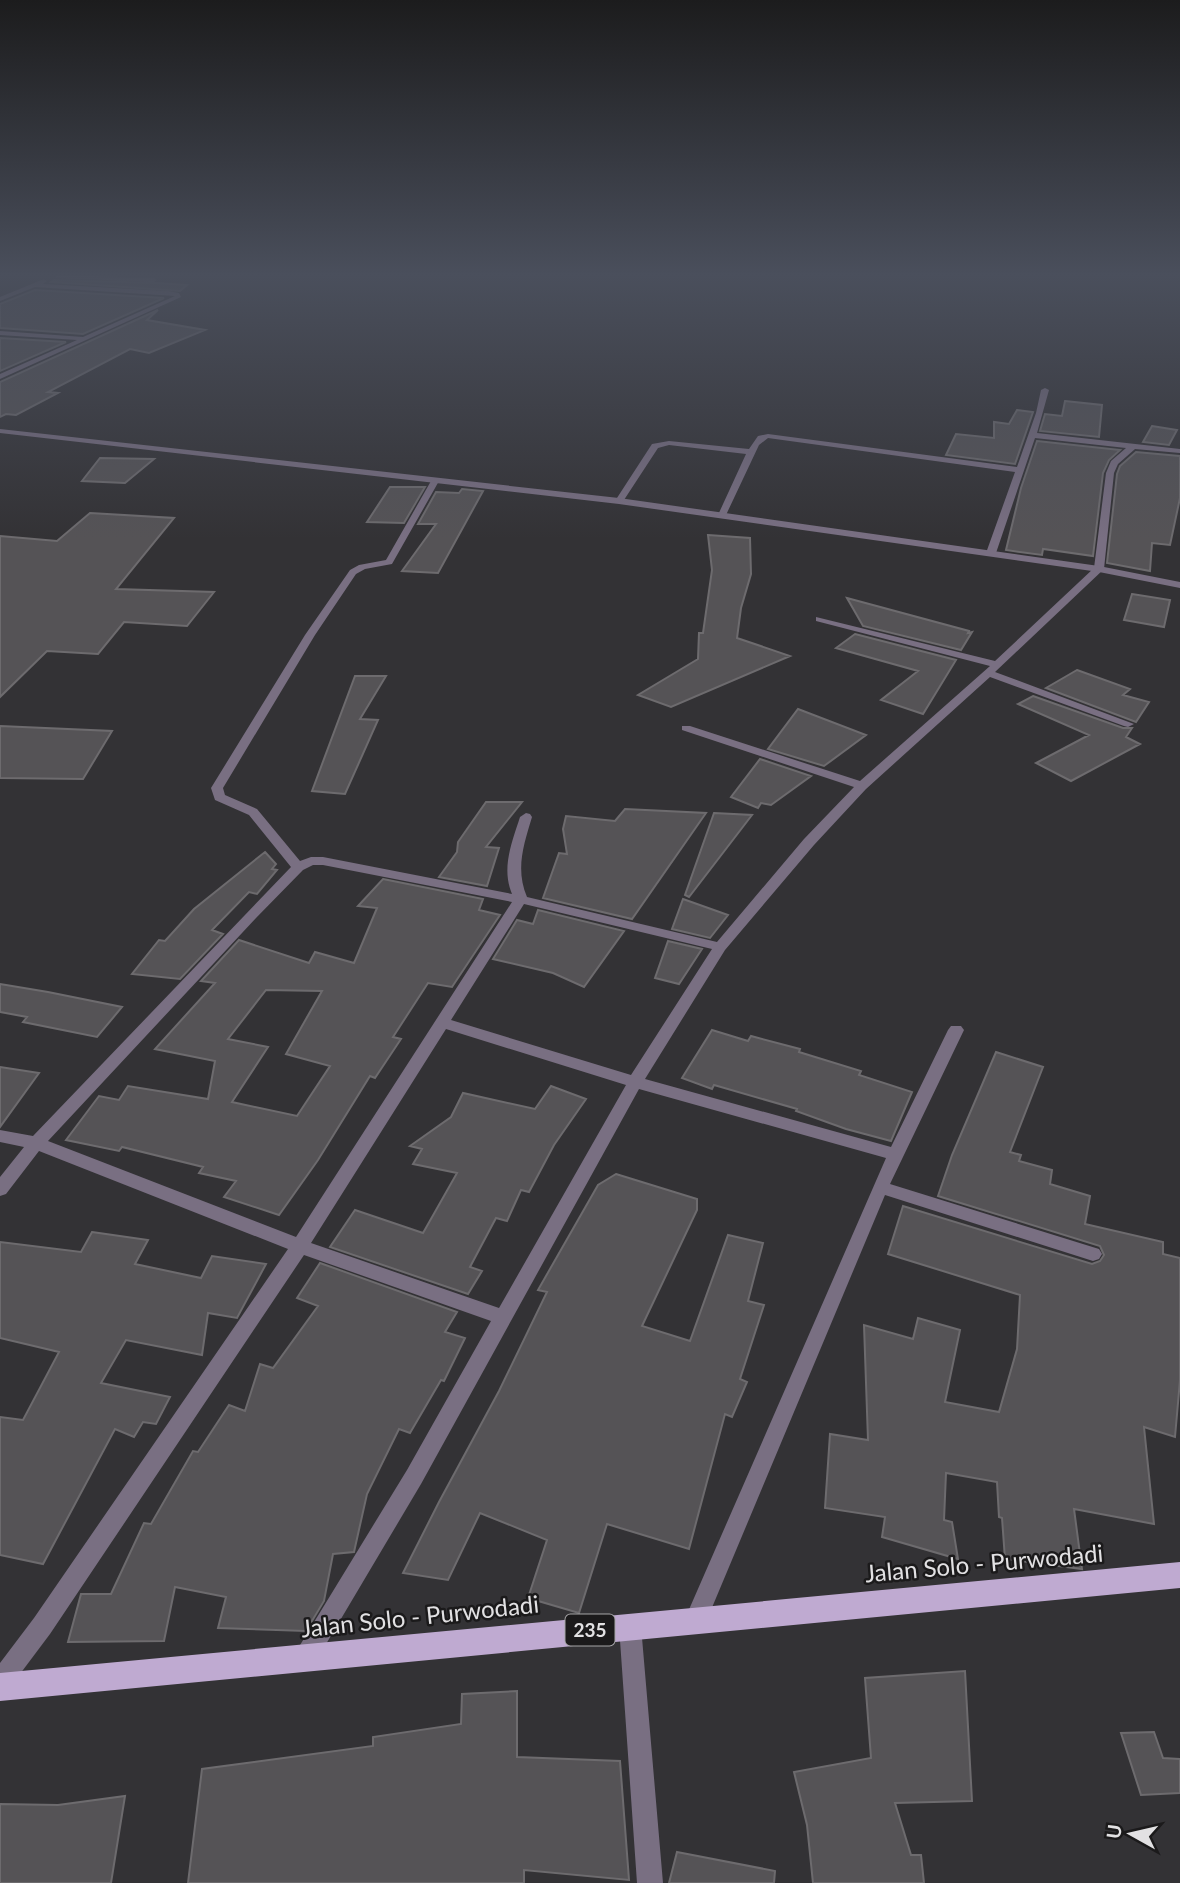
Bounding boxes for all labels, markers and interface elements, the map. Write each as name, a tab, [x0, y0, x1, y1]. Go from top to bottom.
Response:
street label: Jalan Solo - Purwodadi	[864, 1538, 1104, 1587]
street label: Jalan Solo - Purwodadi	[299, 1589, 540, 1642]
road number: 235	[566, 1614, 614, 1646]
north arrow	[1096, 1799, 1166, 1869]
text: U	[1101, 1823, 1126, 1840]

